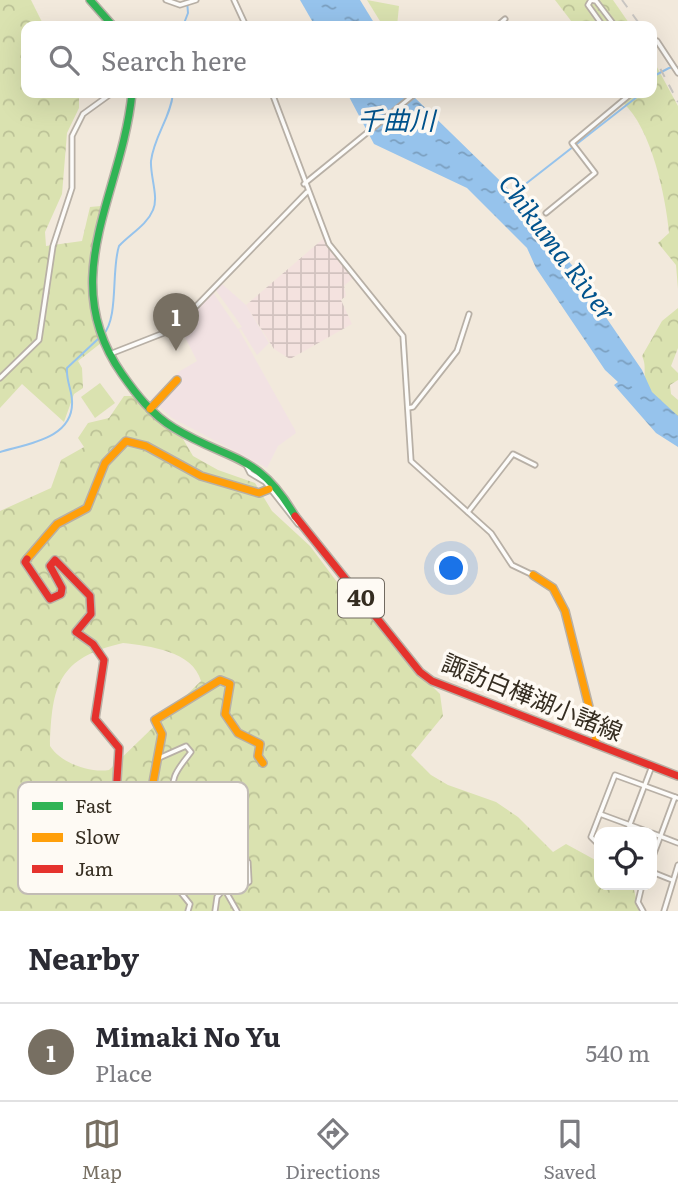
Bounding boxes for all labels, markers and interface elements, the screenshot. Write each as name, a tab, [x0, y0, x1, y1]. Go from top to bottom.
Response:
search box	[21, 21, 657, 98]
text: Search here	[101, 40, 247, 79]
icon: search	[45, 41, 83, 79]
water label: 千曲川	[357, 99, 438, 138]
water label: Chikuma River	[491, 165, 627, 328]
pin: 1	[153, 293, 199, 351]
your location	[434, 551, 468, 585]
road number: 40	[338, 578, 384, 618]
street label: 諏訪白樺湖小諸線	[437, 643, 629, 748]
legend	[18, 782, 248, 894]
text: Fast	[75, 791, 112, 819]
text: Slow	[75, 822, 120, 850]
map controls	[594, 827, 657, 890]
button: locate	[594, 827, 657, 890]
text: Jam	[75, 854, 113, 882]
text: Nearby	[28, 935, 139, 979]
text: Mimaki No Yu	[95, 1016, 281, 1055]
text: 1	[46, 1035, 56, 1069]
text: 540 m	[585, 1035, 650, 1069]
text: Place	[95, 1055, 152, 1089]
tab: Map	[82, 1115, 122, 1185]
tab: Directions	[285, 1115, 380, 1185]
tab: Saved	[543, 1115, 596, 1185]

